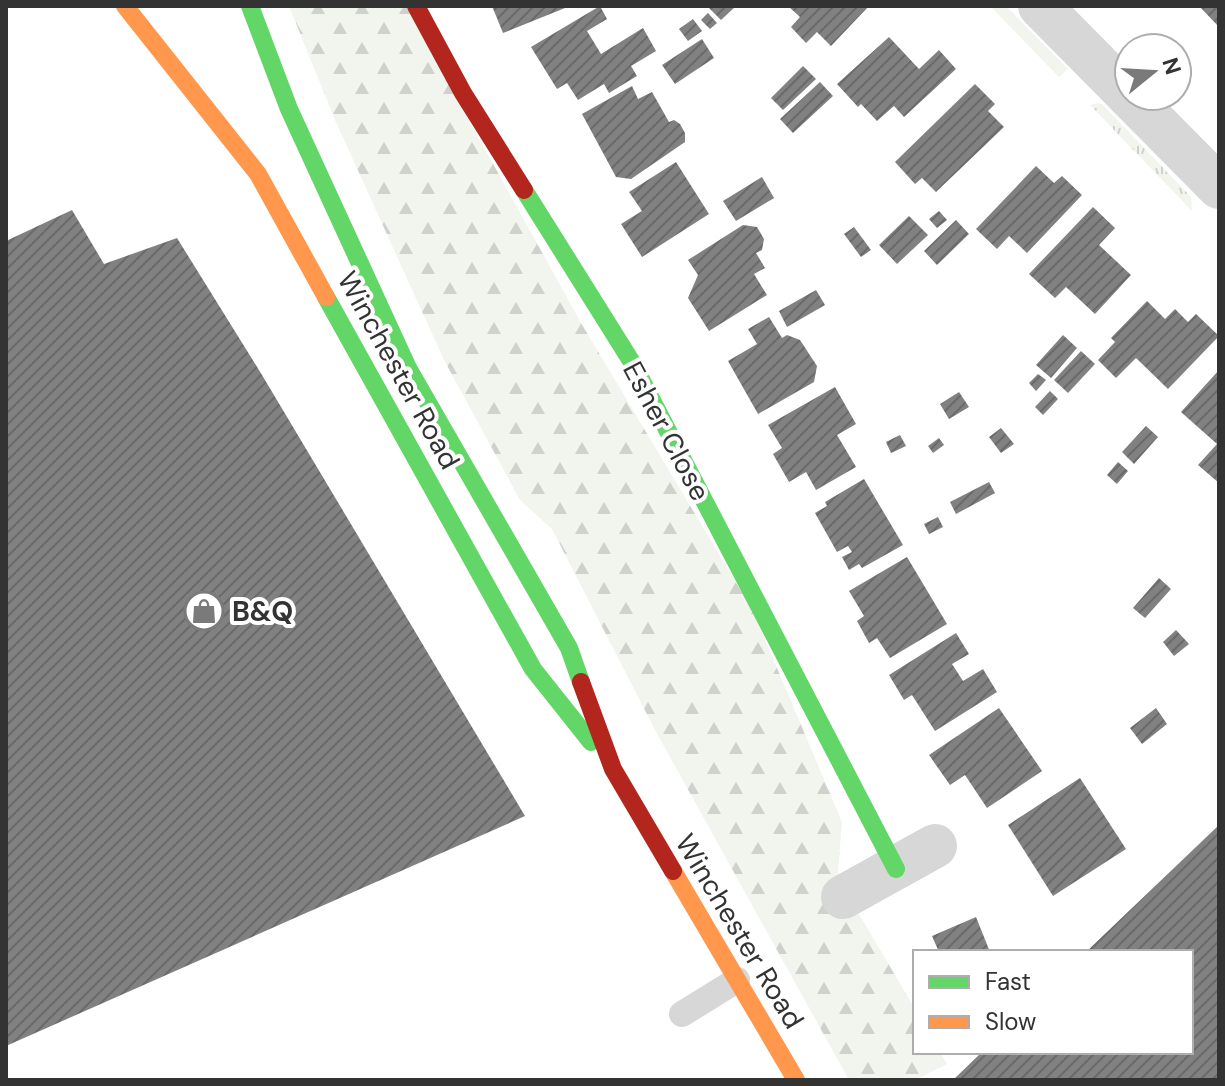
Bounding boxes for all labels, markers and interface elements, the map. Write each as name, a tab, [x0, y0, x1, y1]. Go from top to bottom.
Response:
north arrow	[1113, 32, 1193, 112]
text: N	[1155, 54, 1188, 78]
street label: Winchester Road	[329, 265, 468, 476]
street label: Esher Close	[614, 355, 719, 507]
shop icon: B&Q	[183, 590, 225, 632]
place label: B&Q	[232, 593, 293, 630]
street label: Winchester Road	[667, 827, 812, 1035]
legend	[913, 950, 1193, 1054]
text: Fast	[985, 966, 1031, 997]
text: Slow	[985, 1006, 1036, 1037]

